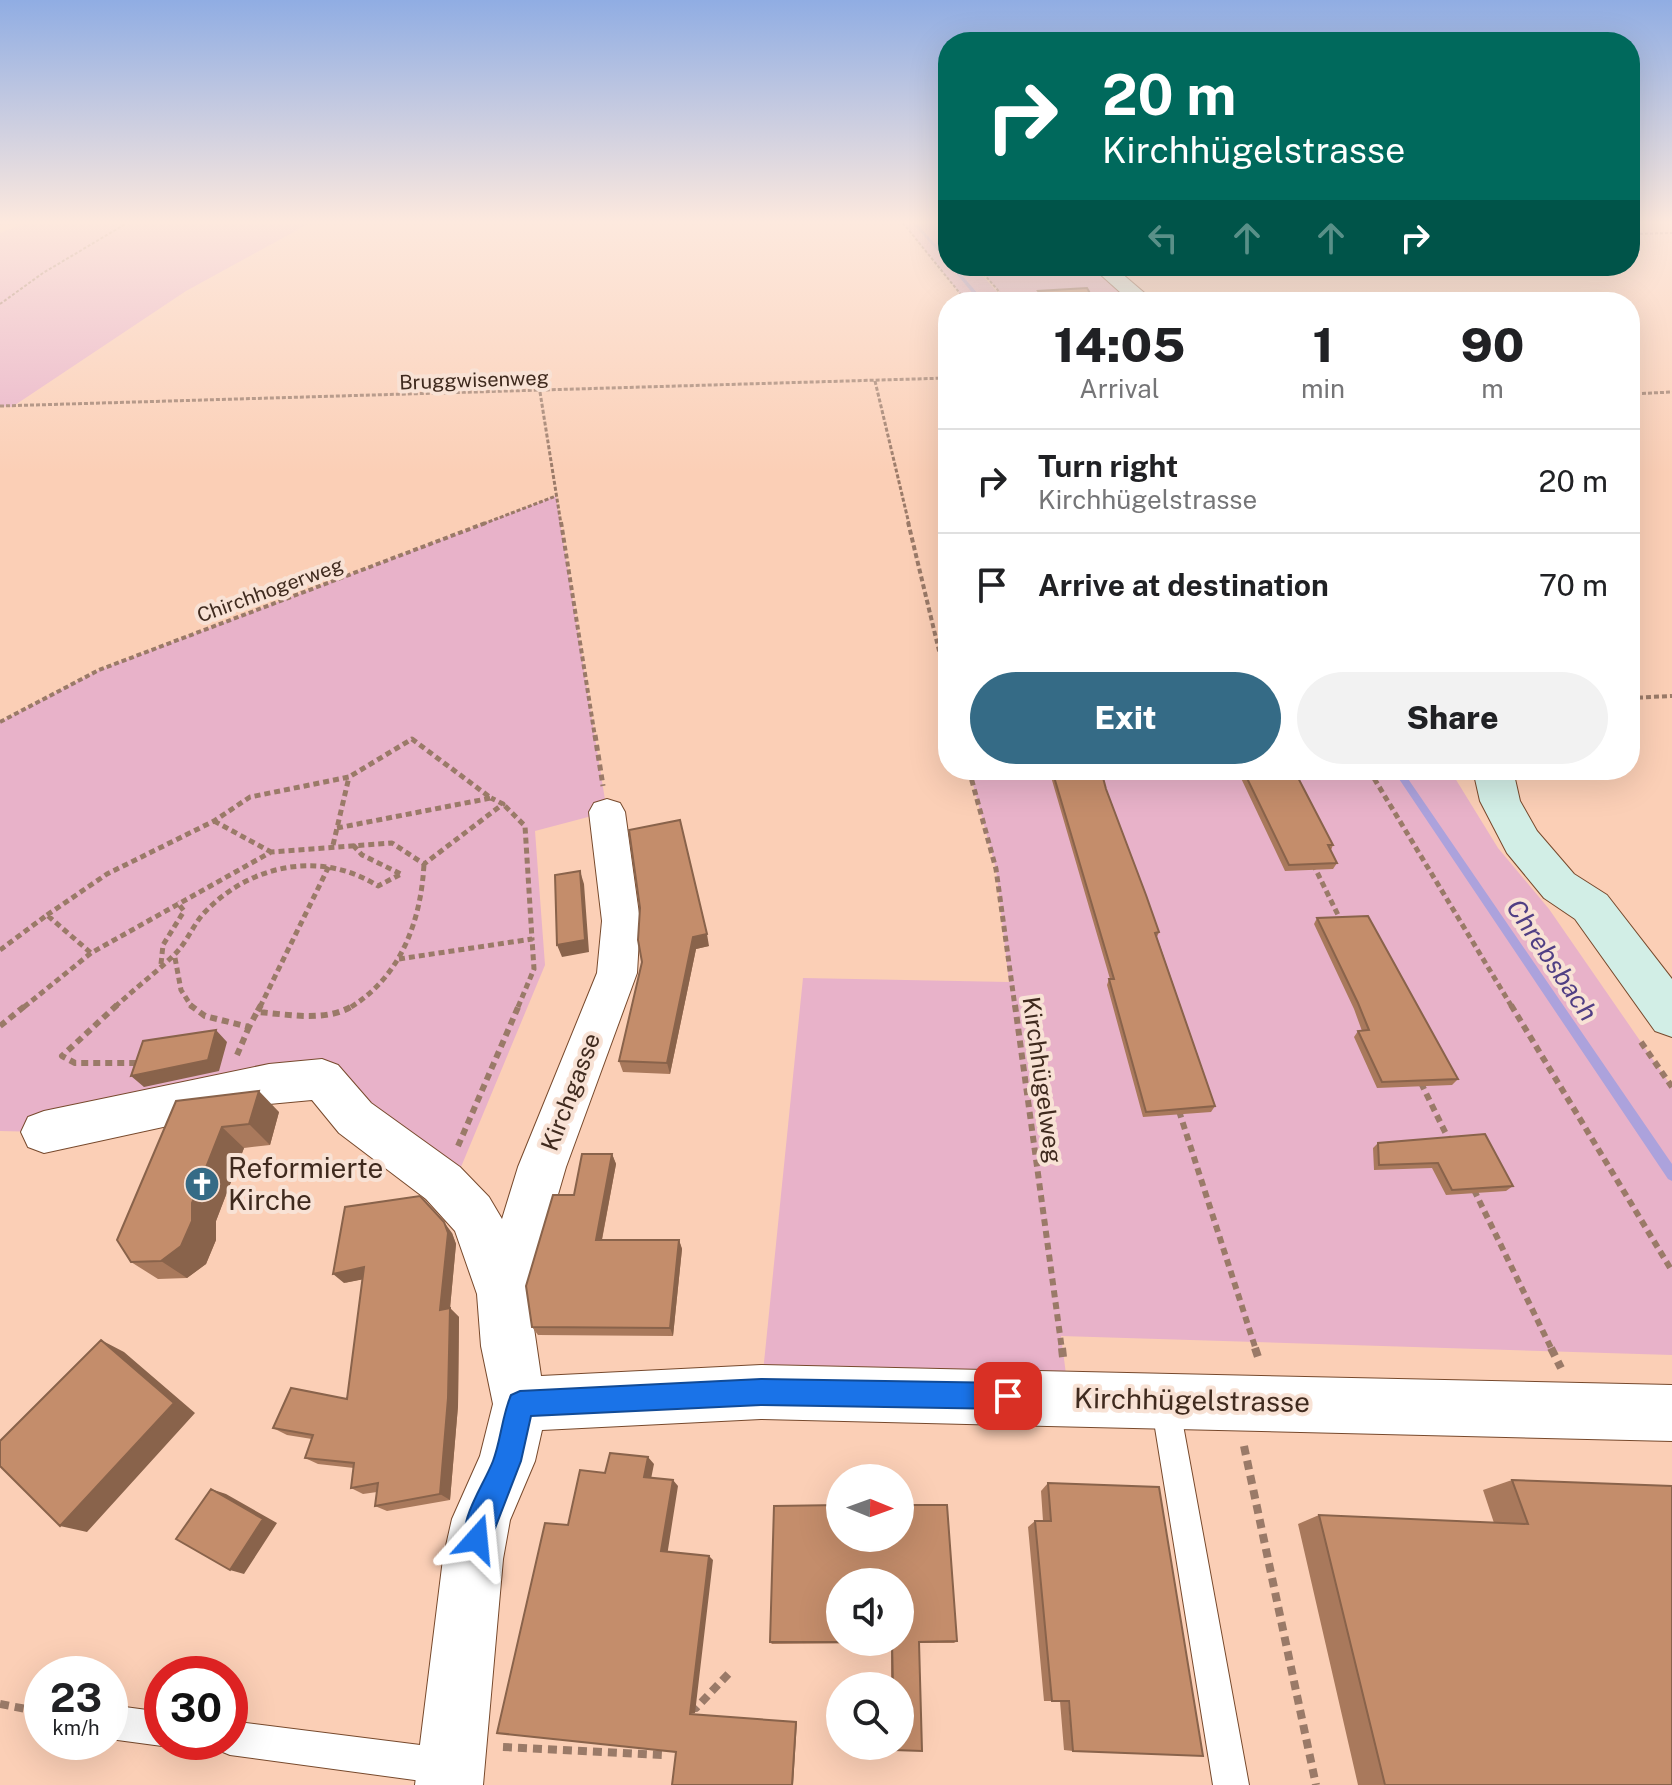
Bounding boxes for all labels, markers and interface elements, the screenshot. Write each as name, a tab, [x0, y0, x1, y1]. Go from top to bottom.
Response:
text: 20 m	[1102, 62, 1236, 128]
icon: right	[970, 64, 1074, 168]
text: Kirchhügelstrasse	[1102, 129, 1405, 171]
icon: left	[1141, 216, 1185, 260]
icon: ahead	[1225, 216, 1269, 260]
icon: ahead	[1309, 216, 1353, 260]
icon: right	[1393, 216, 1437, 260]
text: 14:05	[1054, 316, 1185, 373]
text: 1	[1312, 316, 1333, 373]
text: 90	[1461, 316, 1524, 373]
street label: Bruggwisenweg	[399, 365, 549, 395]
text: Arrival	[1079, 373, 1160, 404]
text: min	[1301, 373, 1345, 404]
text: m	[1481, 373, 1504, 404]
text: Turn right	[1038, 448, 1178, 484]
icon: right	[970, 459, 1014, 503]
text: 20 m	[1539, 463, 1608, 499]
text: Kirchhügelstrasse	[1038, 484, 1257, 515]
street label: Chirchhogerweg	[194, 552, 346, 628]
icon: arrive	[970, 563, 1014, 607]
text: Arrive at destination	[1038, 567, 1329, 603]
text: 70 m	[1539, 567, 1608, 603]
button: Exit	[970, 672, 1281, 764]
button: Share	[1297, 672, 1608, 764]
water label: Chrebsbach	[1500, 893, 1604, 1027]
street label: Kirchhügelweg	[1017, 995, 1069, 1165]
street label: Kirchgasse	[535, 1029, 605, 1155]
place label: Reformierte Kirche	[228, 1151, 383, 1216]
church icon: Reformierte Kirche	[183, 1165, 221, 1203]
pin	[974, 1362, 1042, 1430]
icon: arrive	[986, 1374, 1030, 1418]
street label: Kirchhügelstrasse	[1074, 1381, 1310, 1418]
north arrow	[826, 1464, 914, 1552]
map controls	[826, 1464, 914, 1760]
position arrow	[435, 1497, 519, 1581]
button: sound	[826, 1568, 914, 1656]
speed limit sign: 30	[144, 1656, 248, 1760]
button: search	[826, 1672, 914, 1760]
text: 23	[50, 1674, 102, 1721]
text: km/h	[52, 1716, 100, 1740]

